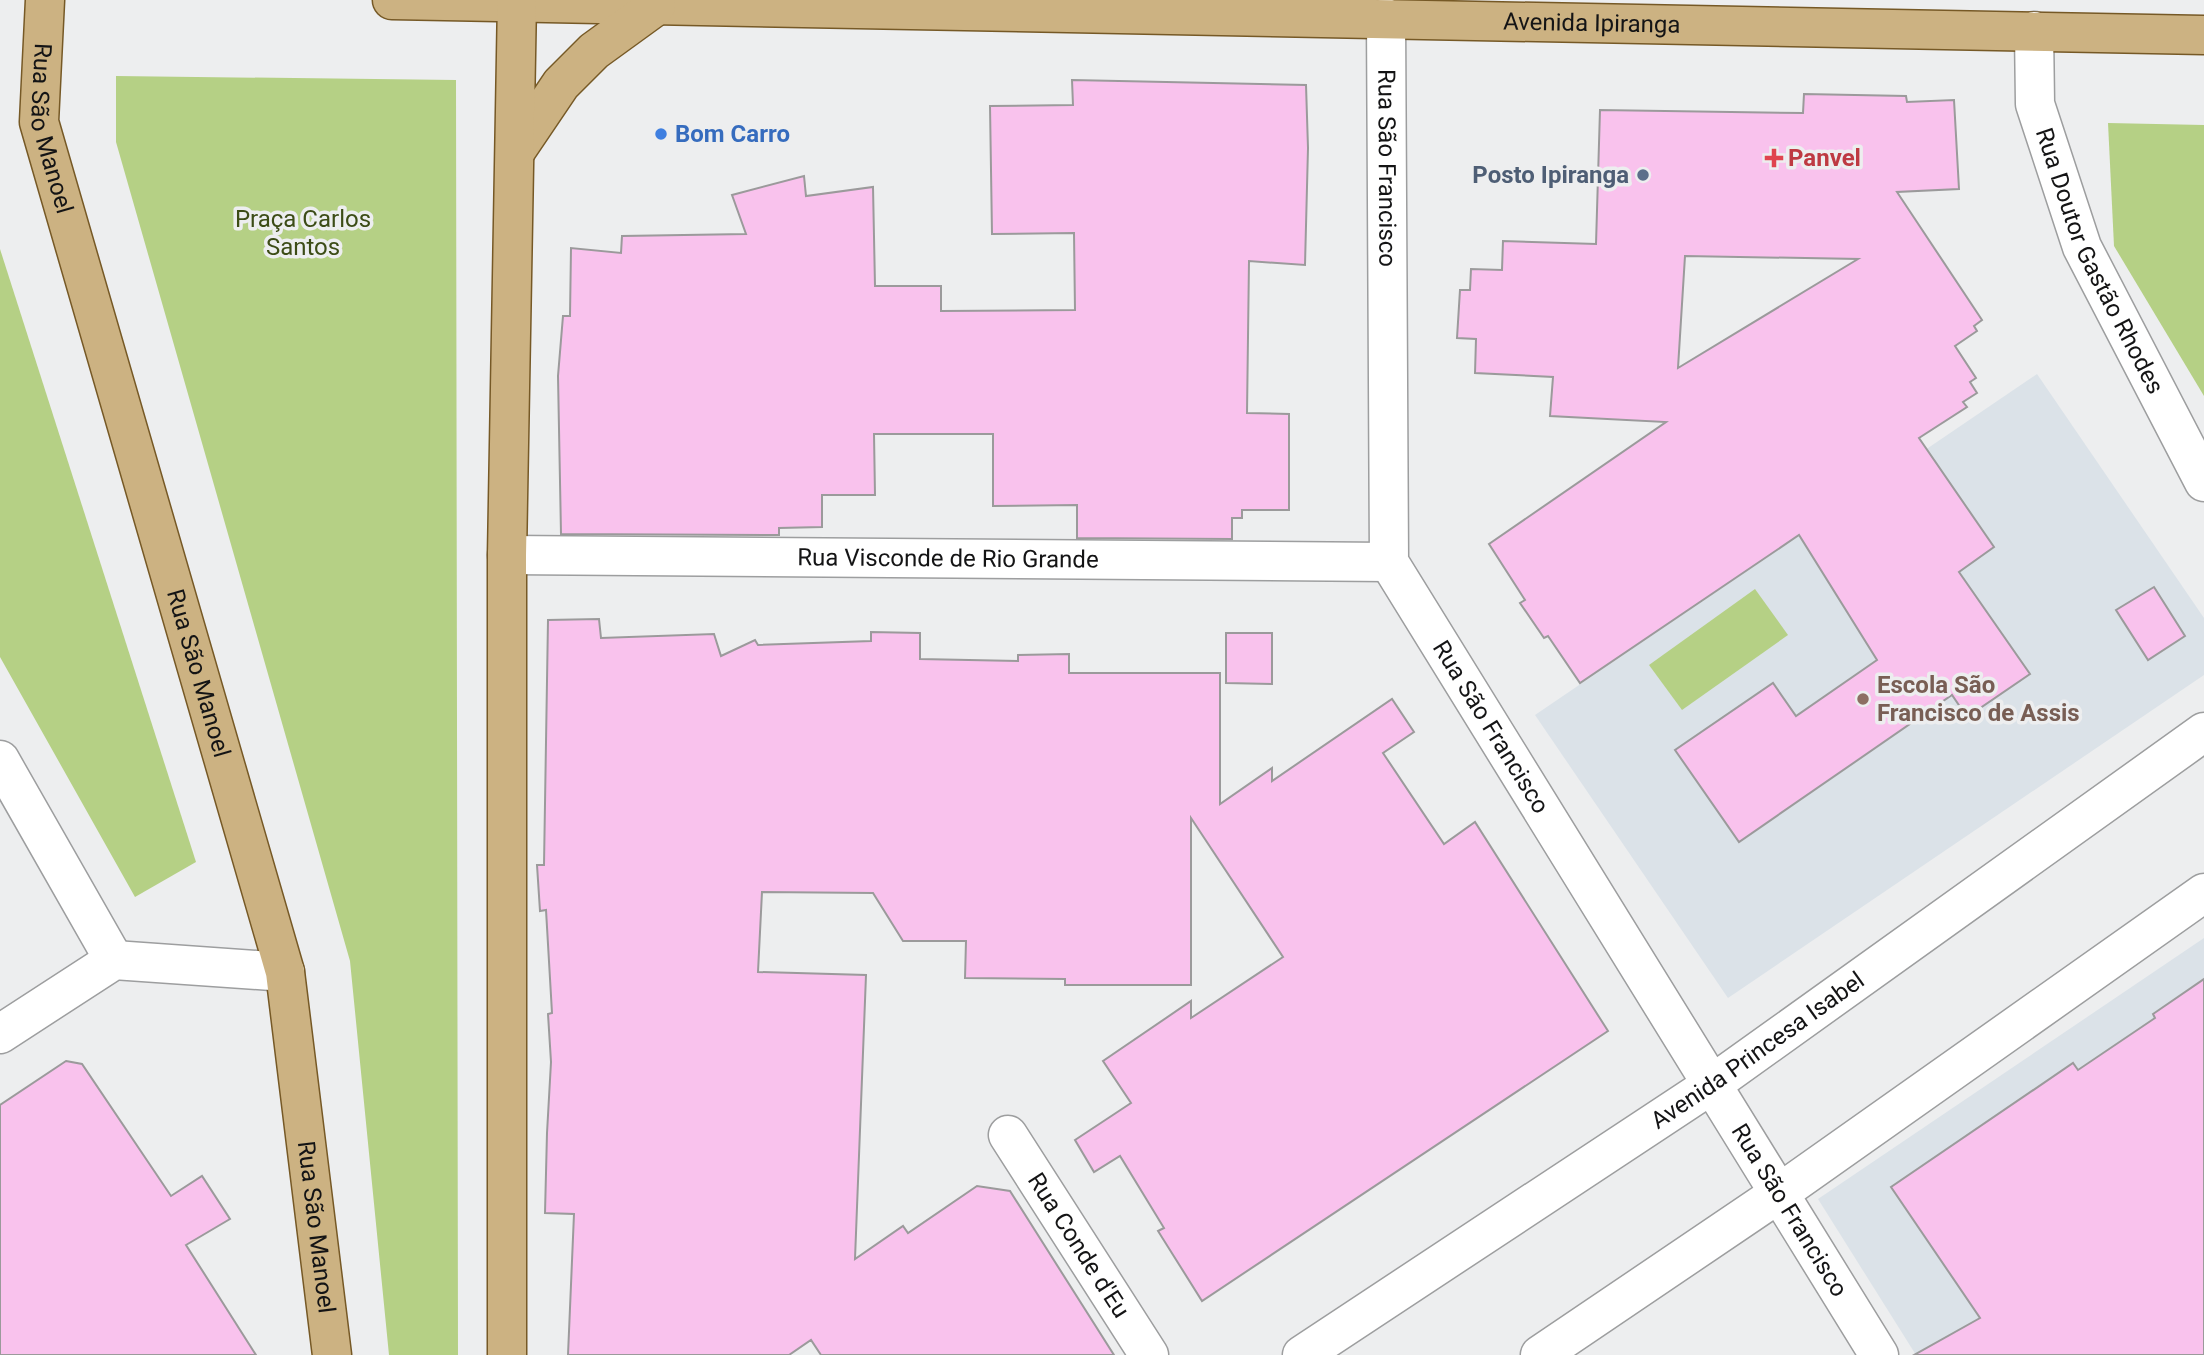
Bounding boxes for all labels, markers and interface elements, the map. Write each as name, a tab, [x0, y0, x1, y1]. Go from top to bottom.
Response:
street label: Avenida Ipiranga	[1503, 7, 1681, 39]
street label: Rua São Manoel	[24, 42, 79, 217]
street label: Rua São Francisco	[1372, 69, 1401, 267]
place label: Bom Carro	[675, 120, 790, 148]
street label: Rua Doutor Gastão Rhodes	[2030, 124, 2170, 398]
marker: Bom Carro	[653, 126, 669, 142]
place label: Panvel	[1788, 144, 1861, 172]
marker: Panvel	[1766, 150, 1782, 166]
place label: Posto Ipiranga	[1472, 161, 1629, 189]
marker: Posto Ipiranga	[1635, 167, 1651, 183]
park label: Praça Carlos Santos	[235, 205, 371, 261]
street label: Rua Visconde de Rio Grande	[797, 543, 1099, 574]
street label: Rua São Manoel	[161, 586, 236, 760]
street label: Rua São Francisco	[1427, 635, 1555, 819]
place label: Escola São Francisco de Assis	[1877, 671, 2080, 727]
marker: Escola São Francisco de Assis	[1855, 691, 1871, 707]
street label: Avenida Princesa Isabel	[1646, 966, 1870, 1135]
street label: Rua São Francisco	[1726, 1119, 1853, 1302]
street label: Rua São Manoel	[292, 1139, 341, 1315]
street label: Rua Conde d'Eu	[1022, 1168, 1135, 1323]

